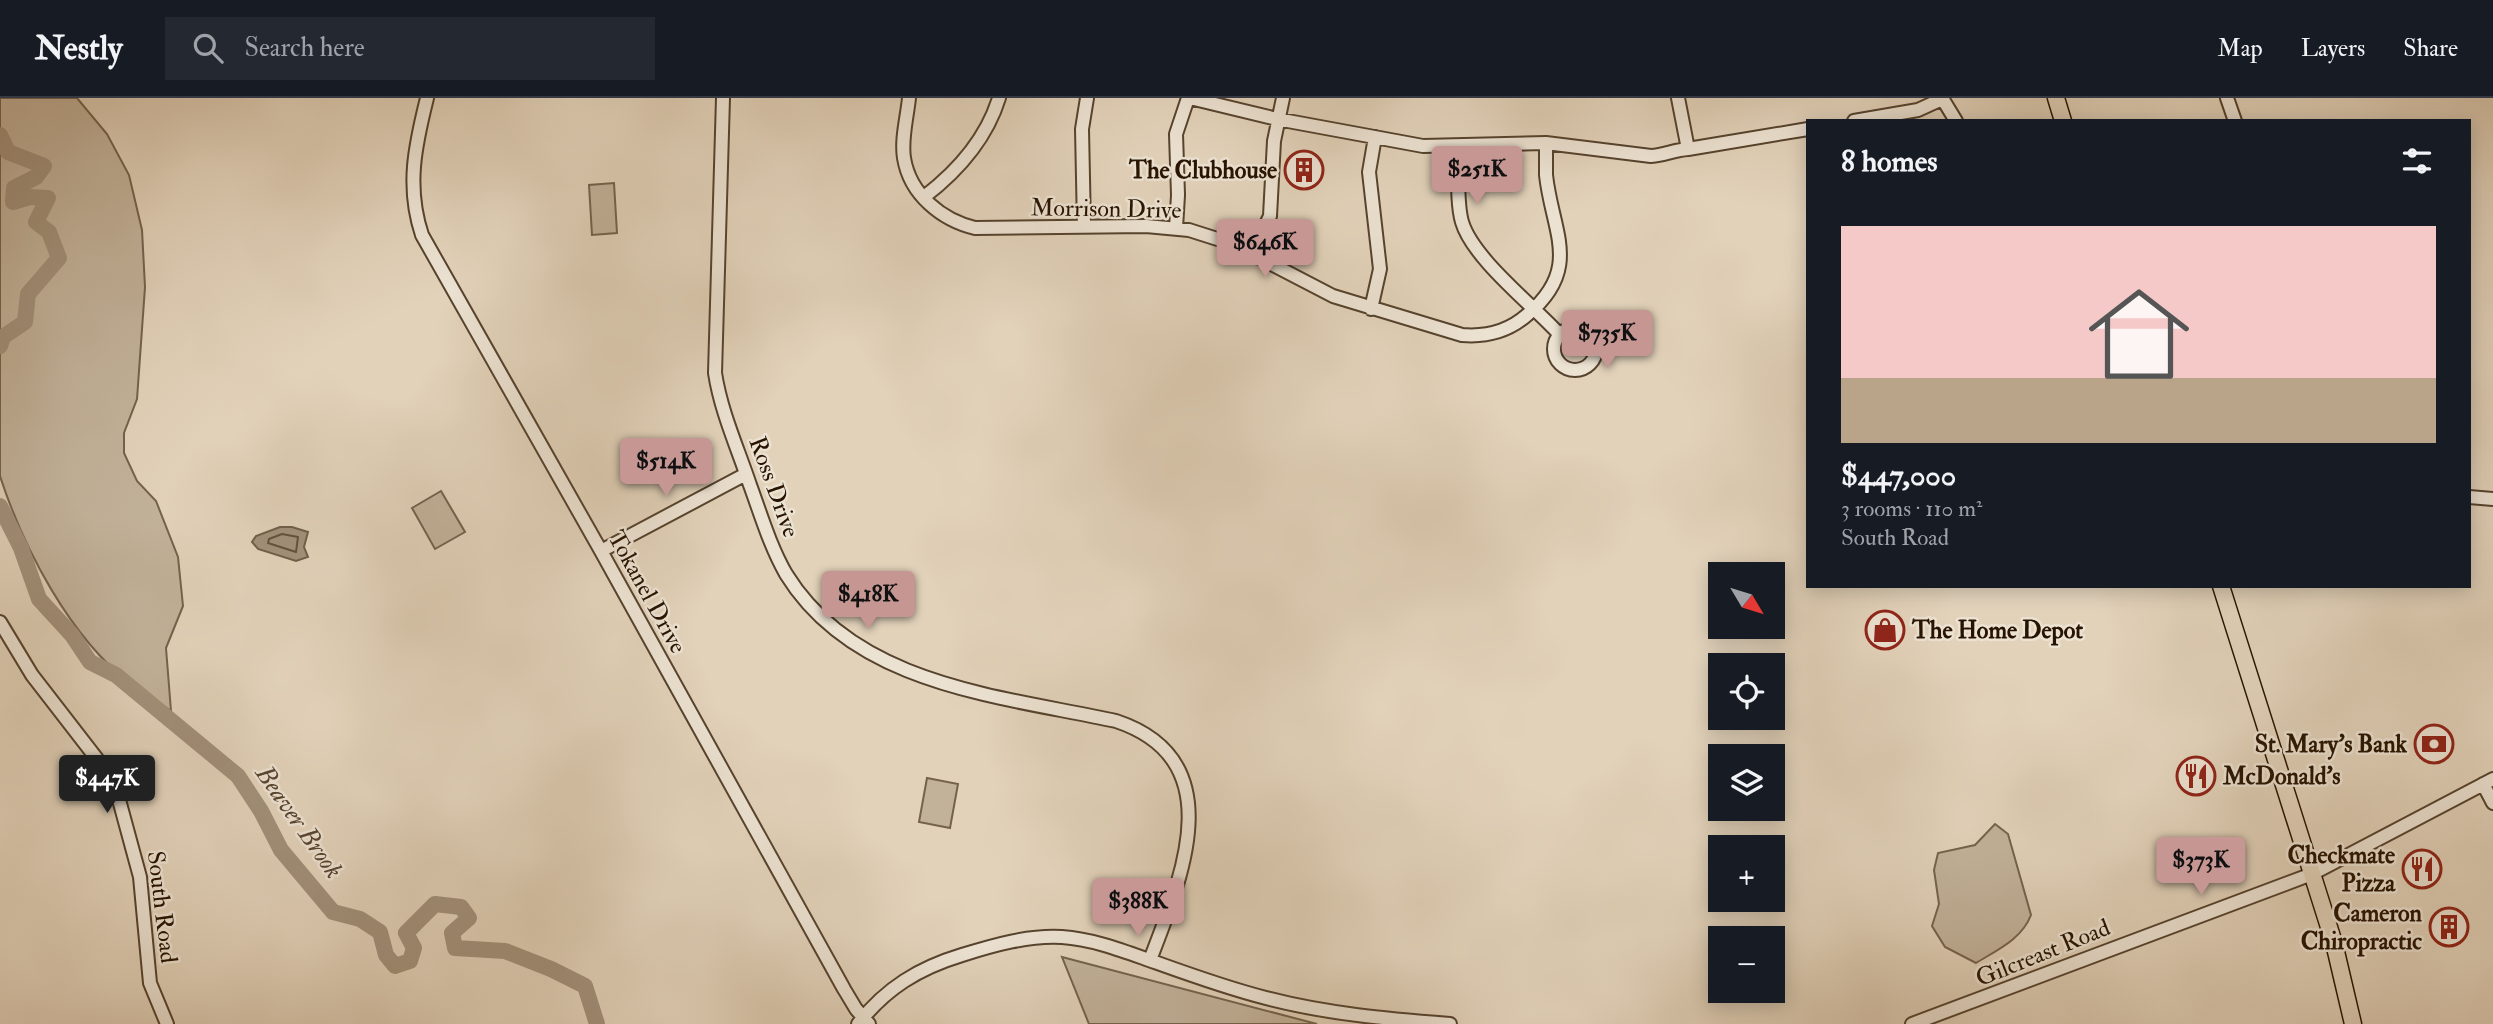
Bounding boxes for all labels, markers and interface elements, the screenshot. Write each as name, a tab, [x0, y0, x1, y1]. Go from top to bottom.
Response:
search box	[165, 17, 655, 80]
text: Nestly	[35, 28, 123, 69]
icon: search	[189, 29, 227, 67]
text: Search here	[245, 32, 365, 64]
text: Map	[2218, 33, 2263, 64]
text: Layers	[2301, 33, 2365, 64]
text: Share	[2403, 33, 2458, 64]
icon: filters	[2398, 142, 2436, 180]
text: 8 homes	[1841, 143, 1938, 180]
pin: $251K	[1428, 146, 1526, 206]
building icon: The Clubhouse	[1283, 149, 1325, 191]
text: $251K	[1447, 154, 1507, 183]
place label: The Clubhouse	[1128, 155, 1277, 186]
street label: Morrison Drive	[1030, 192, 1182, 226]
pin: $646K	[1216, 220, 1314, 279]
text: $646K	[1233, 227, 1297, 256]
icon: home	[2076, 271, 2202, 397]
pin: $735K	[1558, 310, 1656, 370]
text: $735K	[1578, 318, 1636, 347]
street label: Ross Drive	[741, 432, 807, 542]
pin: $514K	[617, 438, 715, 498]
text: $514K	[636, 446, 696, 475]
text: $447,000	[1841, 457, 1956, 494]
text: 3 rooms · 110 m²	[1841, 494, 1982, 523]
text: South Road	[1841, 523, 1949, 552]
street label: Tokanel Drive	[601, 525, 693, 659]
north arrow	[1708, 562, 1785, 639]
map controls	[1708, 562, 1785, 1003]
pin: $418K	[819, 572, 917, 631]
text: $418K	[838, 579, 898, 608]
shop icon: The Home Depot	[1864, 609, 1906, 651]
place label: The Home Depot	[1911, 615, 2083, 646]
button: locate	[1708, 653, 1785, 730]
bank icon: St. Mary's Bank	[2413, 723, 2455, 765]
place label: St. Mary's Bank	[2255, 729, 2408, 760]
button: layers	[1708, 744, 1785, 821]
restaurant icon: McDonald's	[2175, 755, 2217, 797]
pin: $447K	[58, 756, 156, 815]
water label: Beaver Brook	[247, 758, 350, 885]
place label: McDonald's	[2222, 761, 2341, 792]
text: $447K	[75, 763, 139, 792]
button: +	[1708, 835, 1785, 912]
pin: $373K	[2152, 838, 2250, 897]
place label: Checkmate Pizza	[2287, 840, 2396, 899]
text: $373K	[2172, 845, 2230, 874]
restaurant icon: Checkmate Pizza	[2401, 848, 2443, 890]
street label: South Road	[140, 849, 184, 965]
pin: $388K	[1089, 878, 1187, 938]
text: $388K	[1108, 886, 1168, 915]
place label: Cameron Chiropractic	[2301, 898, 2423, 957]
building icon: Cameron Chiropractic	[2428, 906, 2470, 948]
street label: Gilcreast Road	[1971, 912, 2115, 994]
button: −	[1708, 926, 1785, 1003]

